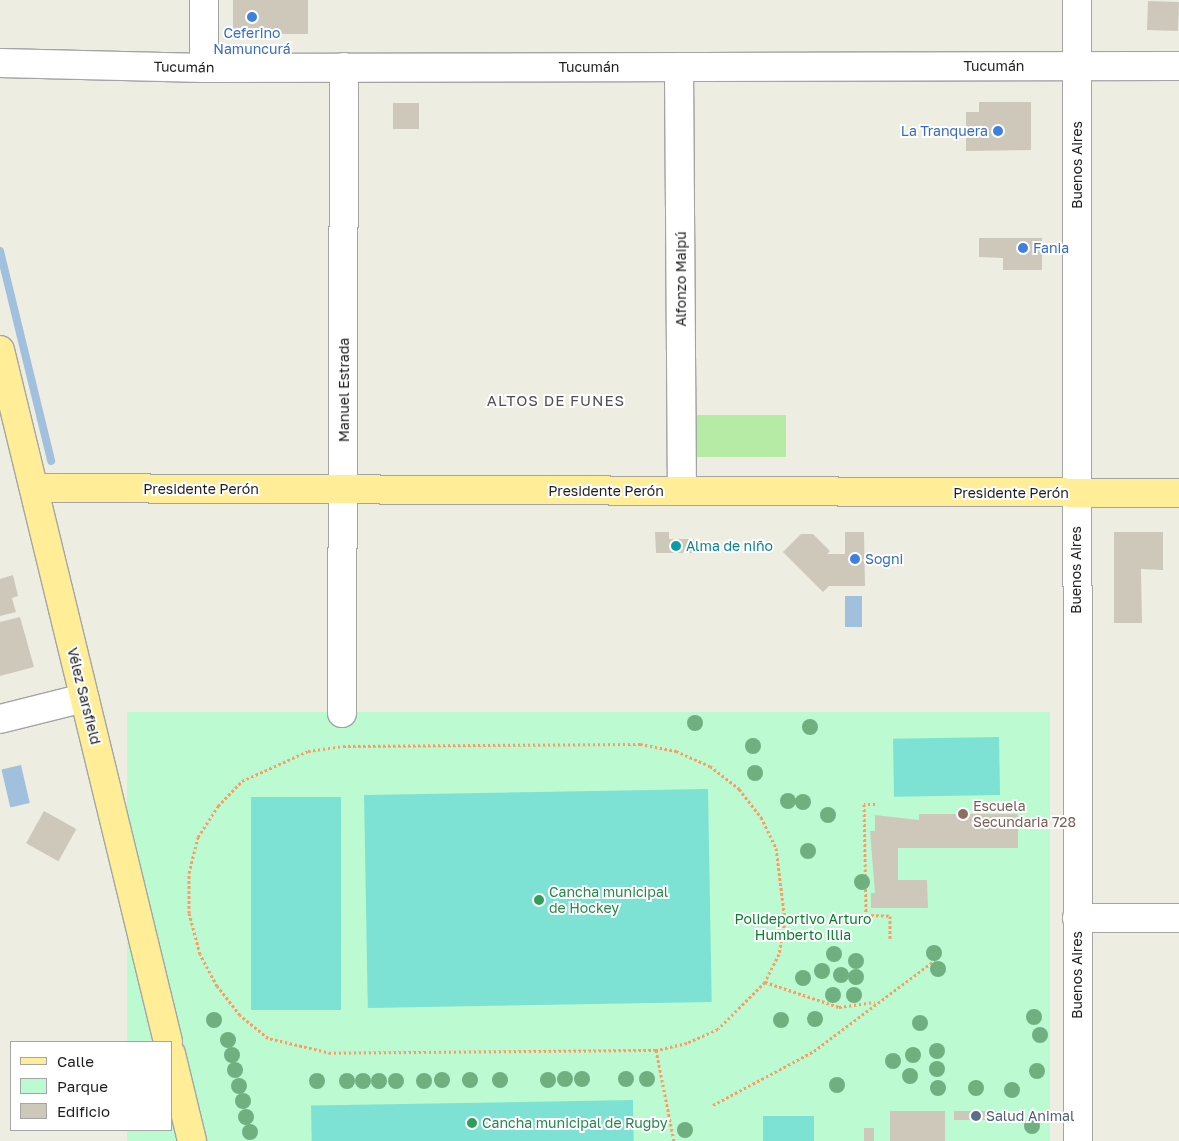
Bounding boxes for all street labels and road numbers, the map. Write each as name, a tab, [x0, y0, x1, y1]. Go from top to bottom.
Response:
street label: Tucumán	[153, 58, 215, 76]
street label: Tucumán	[964, 58, 1024, 74]
street label: Tucumán	[559, 59, 619, 75]
street label: Buenos Aires	[1069, 121, 1085, 209]
street label: Alfonzo Maipú	[673, 231, 689, 327]
street label: Manuel Estrada	[336, 338, 352, 442]
street label: Presidente Perón	[143, 481, 259, 497]
street label: Presidente Perón	[548, 483, 664, 499]
street label: Presidente Perón	[953, 485, 1069, 501]
street label: Buenos Aires	[1068, 526, 1084, 614]
street label: Vélez Sarsfield	[64, 646, 104, 746]
street label: Buenos Aires	[1069, 931, 1085, 1019]

